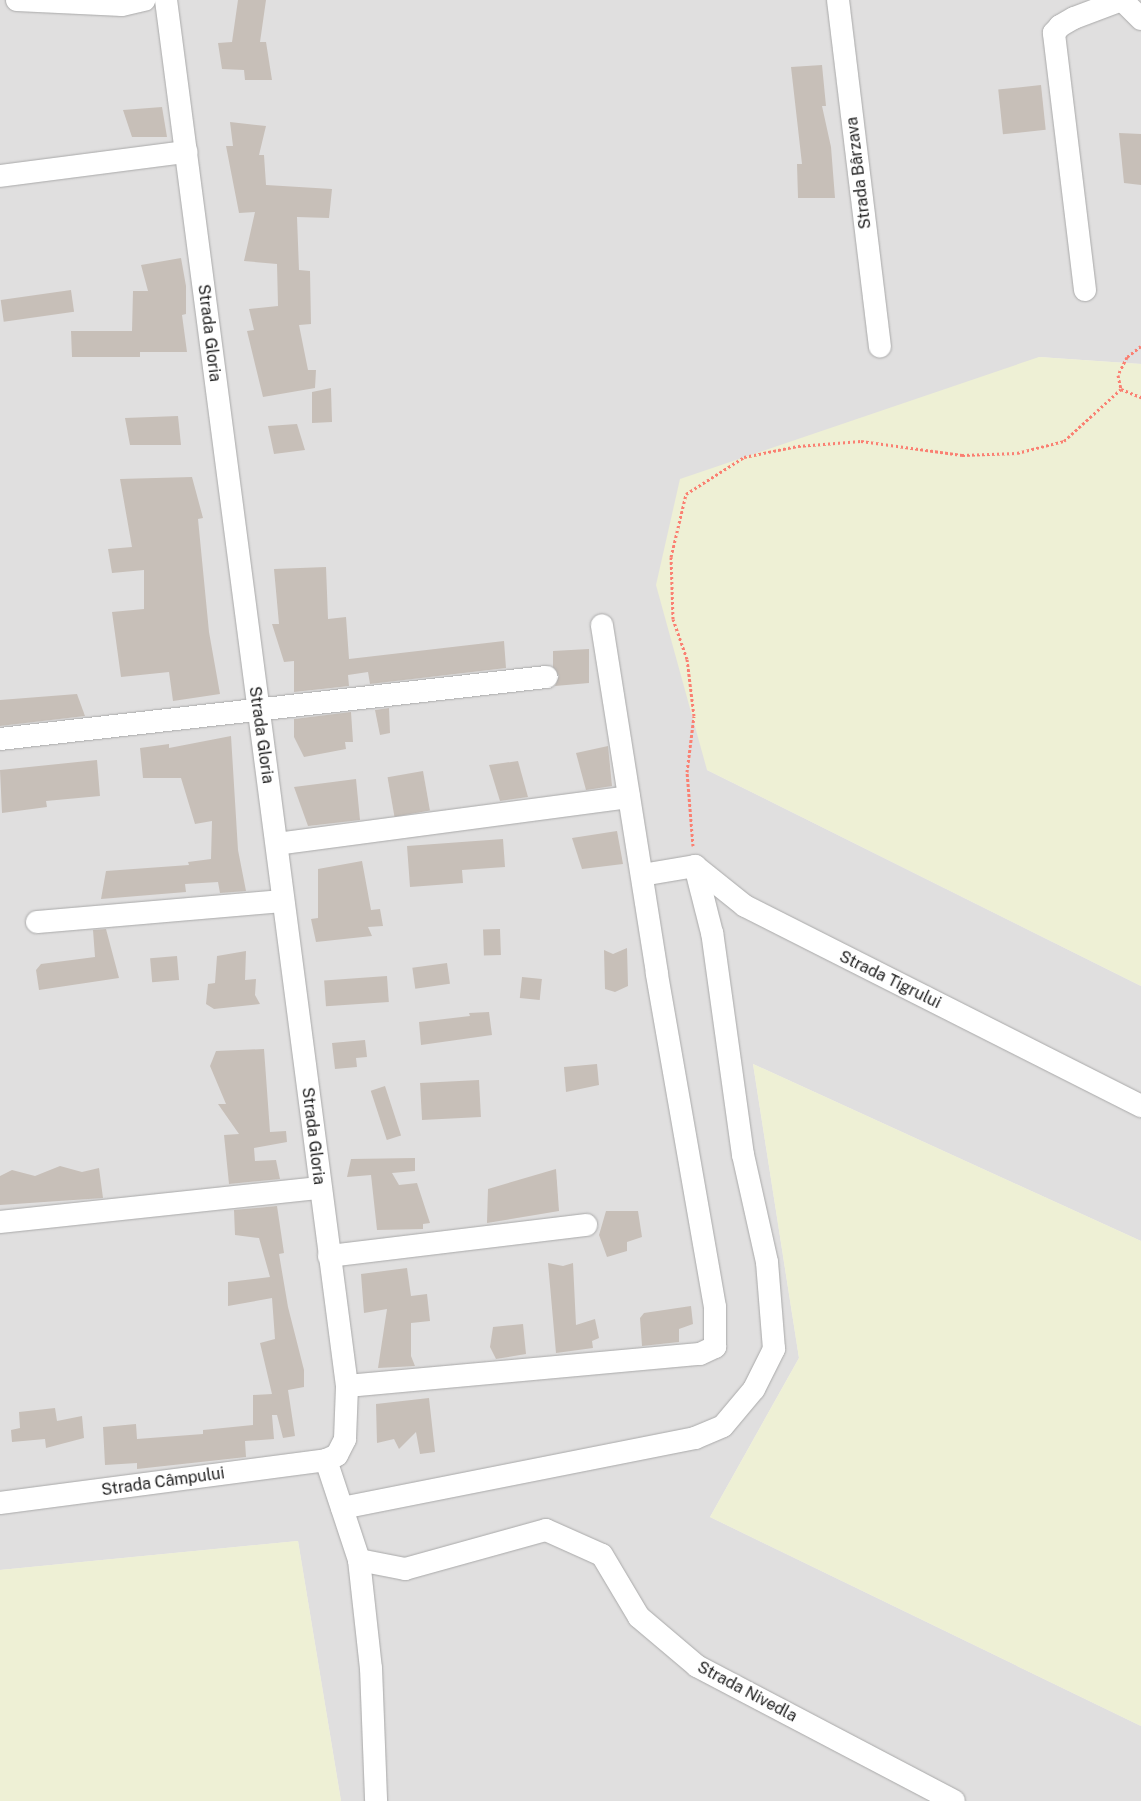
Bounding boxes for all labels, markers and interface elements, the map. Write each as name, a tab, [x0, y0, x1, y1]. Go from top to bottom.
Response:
street label: Strada Bârzava	[843, 116, 875, 230]
street label: Strada Gloria	[193, 283, 225, 383]
street label: Strada Gloria	[245, 685, 277, 785]
street label: Strada Tigrului	[836, 947, 944, 1013]
street label: Strada Gloria	[297, 1086, 329, 1186]
street label: Strada Câmpului	[100, 1464, 226, 1500]
street label: Strada Nivedla	[694, 1658, 800, 1726]

